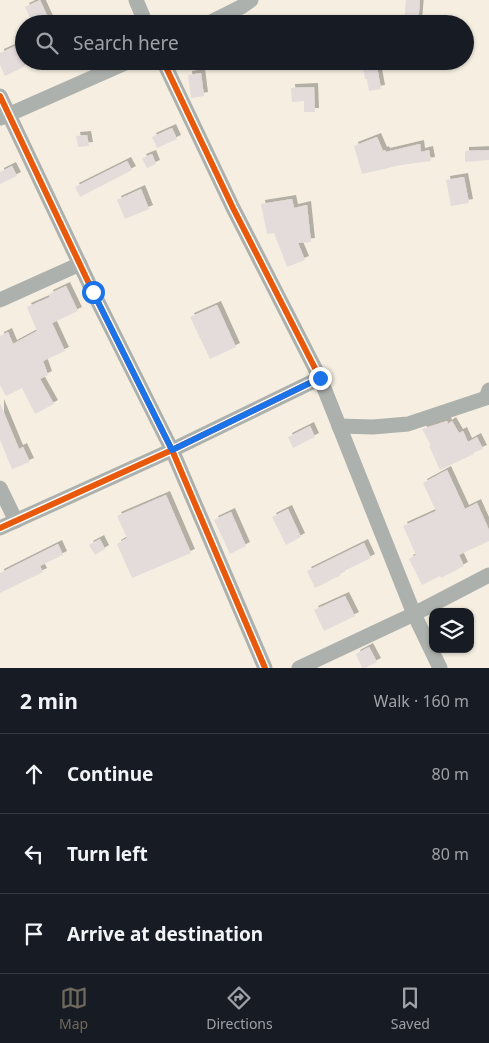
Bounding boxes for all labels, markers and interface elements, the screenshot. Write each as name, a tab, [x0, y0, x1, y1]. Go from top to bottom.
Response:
search box	[15, 15, 474, 70]
icon: search	[33, 29, 61, 57]
text: Search here	[73, 30, 179, 56]
route start	[82, 281, 105, 304]
route end	[309, 367, 332, 390]
map controls	[429, 608, 474, 653]
button: layers	[429, 608, 474, 653]
text: 2 min	[20, 687, 78, 715]
text: Walk · 160 m	[374, 690, 469, 712]
icon: ahead	[20, 760, 48, 788]
text: Continue	[67, 761, 153, 787]
text: 80 m	[432, 763, 469, 785]
icon: left	[20, 840, 48, 868]
text: Turn left	[67, 841, 148, 867]
text: 80 m	[432, 843, 469, 865]
icon: arrive	[20, 920, 48, 948]
text: Arrive at destination	[67, 921, 263, 947]
tab: Map	[59, 984, 88, 1033]
tab: Directions	[206, 984, 273, 1033]
tab: Saved	[391, 984, 430, 1033]

